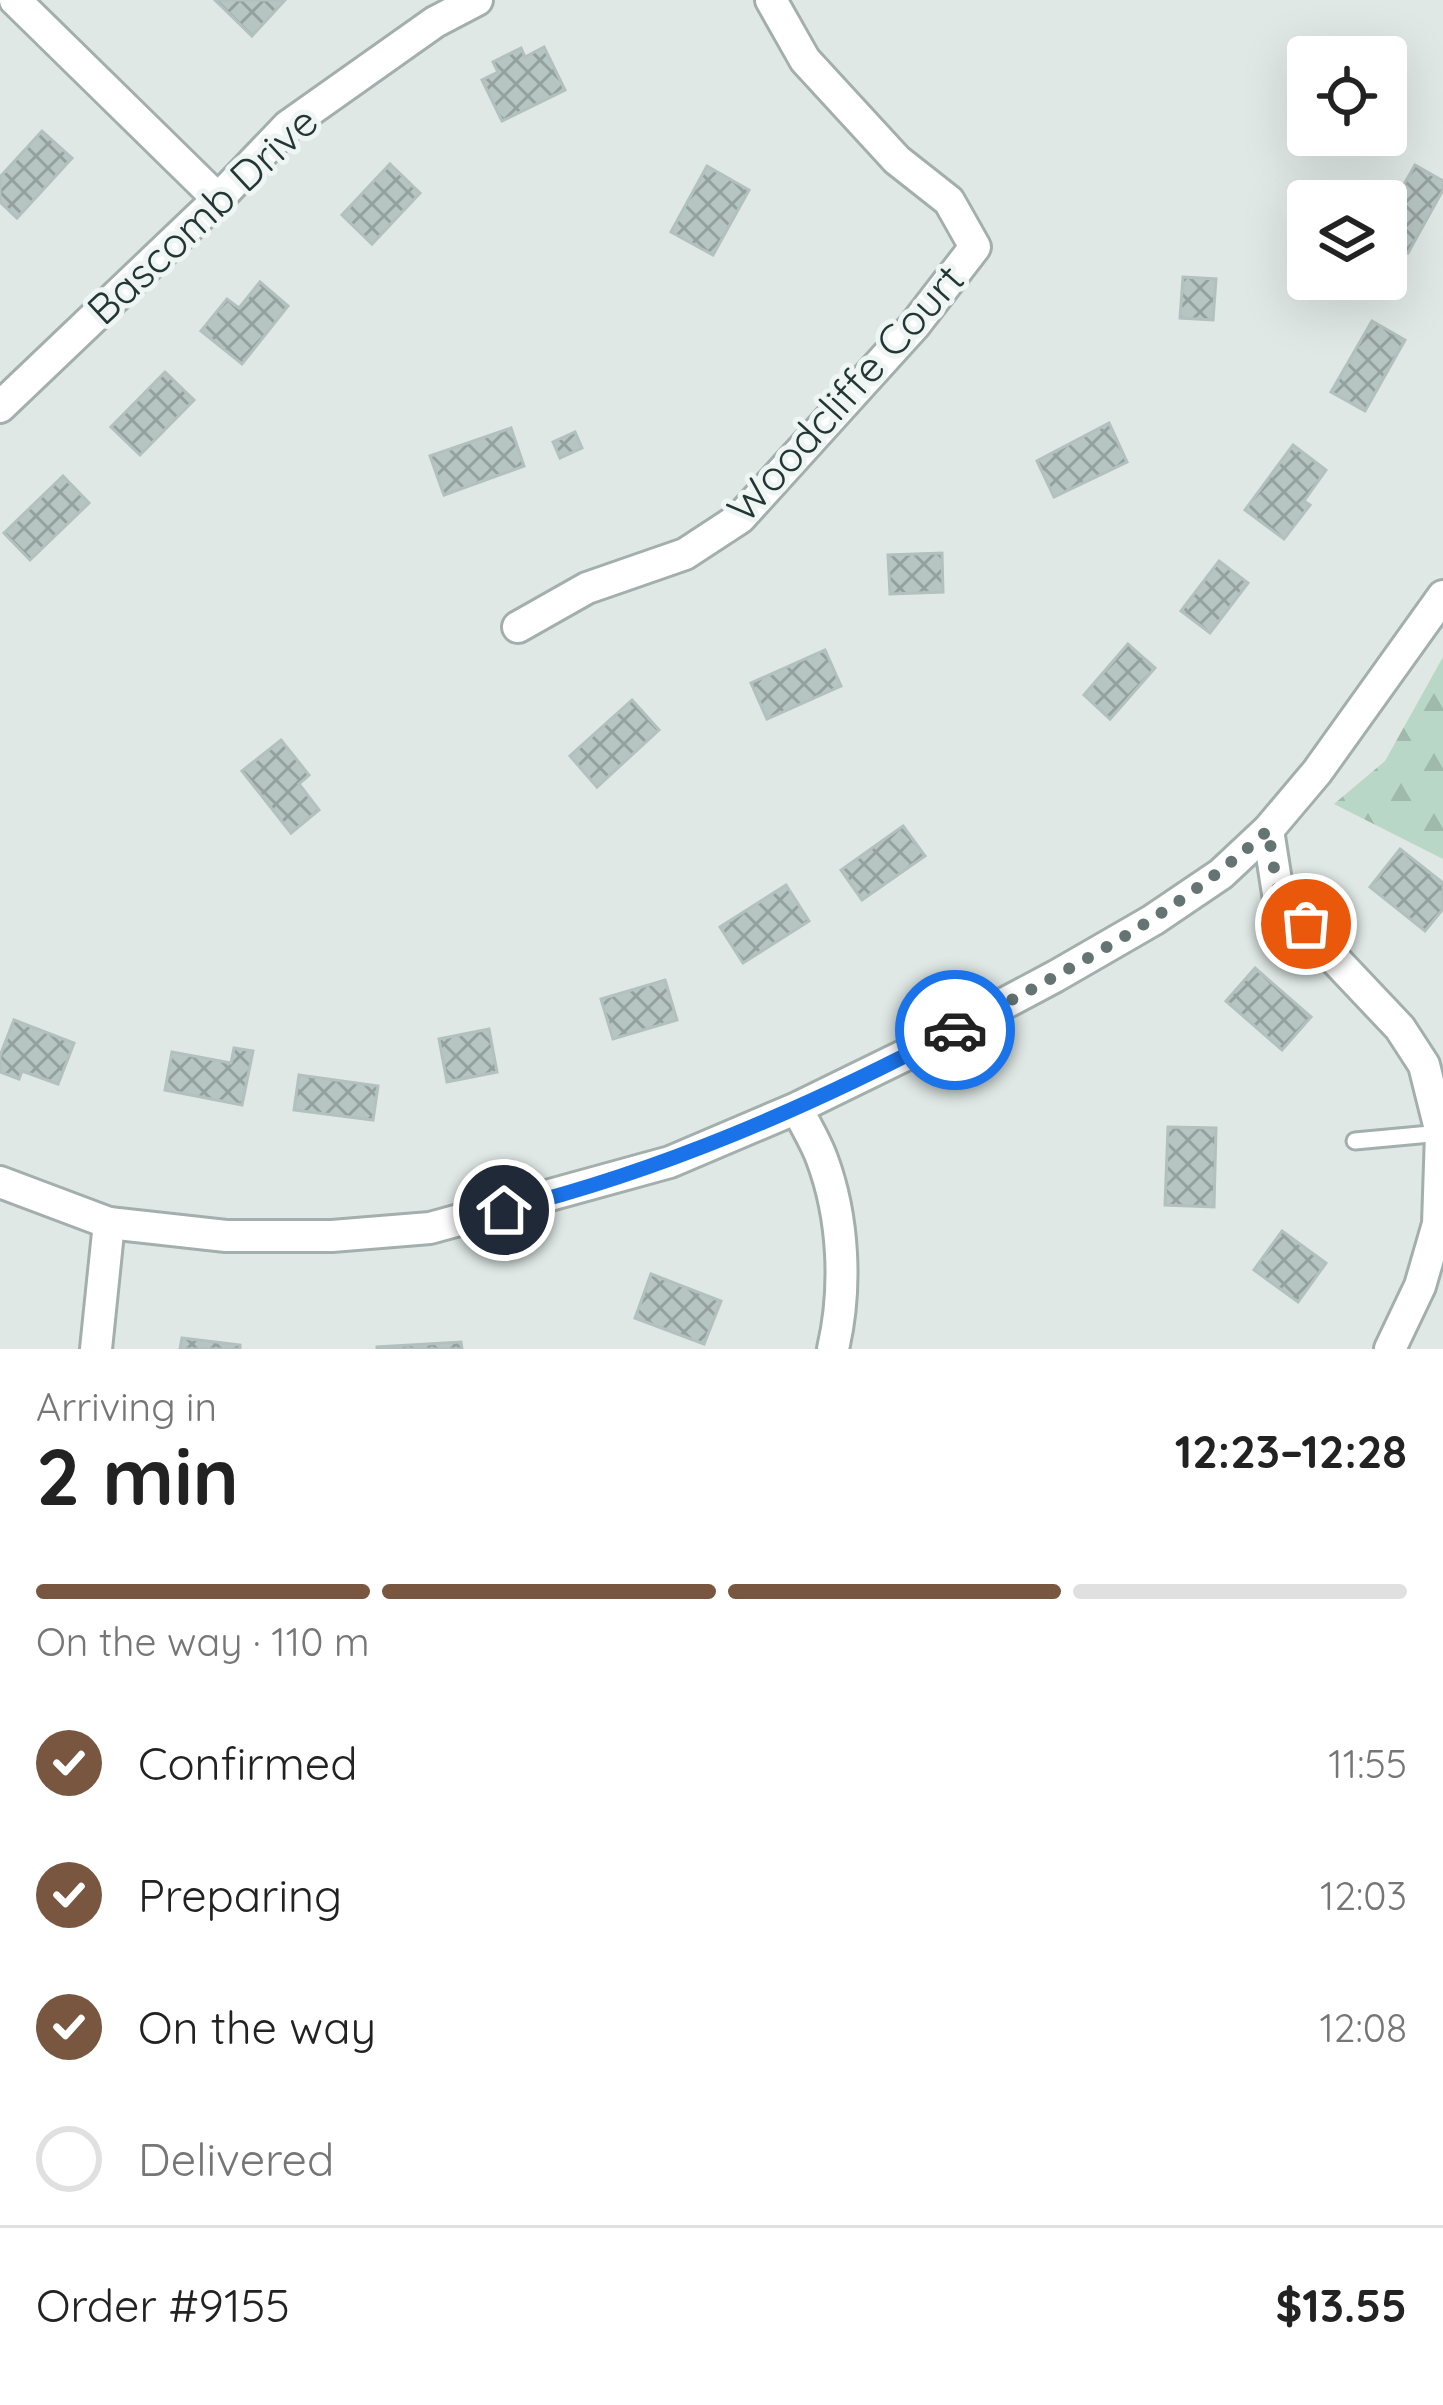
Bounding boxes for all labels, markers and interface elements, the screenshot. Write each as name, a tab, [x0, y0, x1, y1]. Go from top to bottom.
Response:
map controls	[1287, 36, 1407, 300]
button: locate	[1287, 36, 1407, 156]
street label: Bascomb Drive	[76, 95, 328, 335]
button: layers	[1287, 180, 1407, 300]
street label: Woodcliffe Court	[715, 253, 975, 533]
pin	[1255, 873, 1357, 975]
icon: bag	[1273, 891, 1339, 957]
courier	[895, 970, 1015, 1090]
icon: car	[922, 997, 988, 1063]
pin	[453, 1159, 555, 1261]
icon: home	[471, 1177, 537, 1243]
text: Arriving in	[36, 1382, 217, 1431]
text: 12:23–12:28	[1175, 1423, 1407, 1479]
text: 2 min	[36, 1427, 239, 1525]
text: On the way · 110 m	[36, 1617, 370, 1666]
icon: check	[36, 1730, 102, 1796]
text: Confirmed	[138, 1735, 357, 1791]
text: 11:55	[1328, 1739, 1407, 1788]
icon: check	[36, 1862, 102, 1928]
text: Preparing	[138, 1867, 342, 1923]
text: 12:03	[1320, 1871, 1407, 1920]
icon: check	[36, 1994, 102, 2060]
text: On the way	[138, 1999, 376, 2055]
text: 12:08	[1319, 2003, 1407, 2052]
text: Delivered	[138, 2131, 334, 2187]
text: Order #9155	[36, 2277, 290, 2333]
text: $13.55	[1275, 2277, 1407, 2333]

